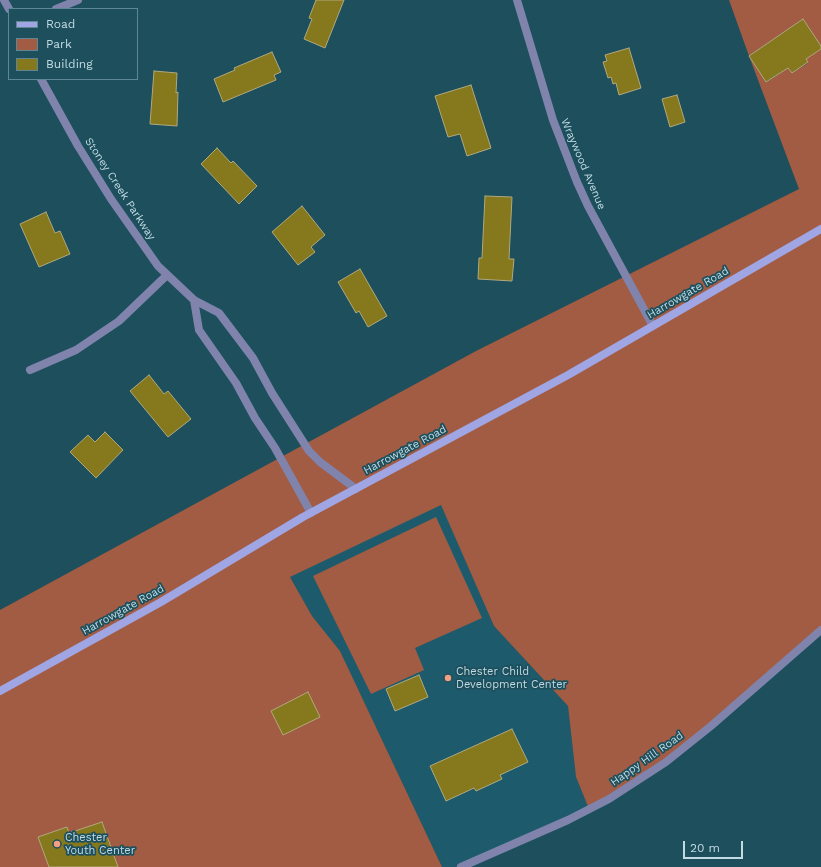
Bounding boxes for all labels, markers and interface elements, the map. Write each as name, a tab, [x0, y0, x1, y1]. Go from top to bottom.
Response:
legend	[8, 8, 138, 80]
text: Road	[46, 17, 75, 31]
text: Park	[46, 37, 72, 51]
text: Building	[46, 57, 93, 71]
street label: Wraywood Avenue	[558, 116, 608, 212]
street label: Stoney Creek Parkway	[82, 135, 158, 243]
street label: Harrowgate Road	[645, 264, 731, 322]
street label: Harrowgate Road	[361, 423, 449, 477]
street label: Harrowgate Road	[80, 582, 166, 638]
place label: Chester Child Development Center	[456, 665, 567, 691]
marker: Chester Child Development Center	[443, 673, 453, 683]
street label: Happy Hill Road	[608, 729, 686, 789]
place label: Chester Youth Center	[65, 831, 135, 857]
scale bar	[685, 833, 745, 859]
marker: Chester Youth Center	[52, 839, 62, 849]
text: 20 m	[690, 841, 720, 855]

